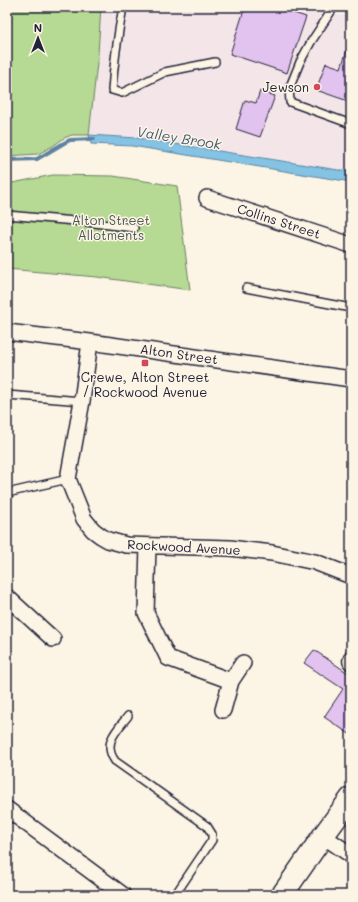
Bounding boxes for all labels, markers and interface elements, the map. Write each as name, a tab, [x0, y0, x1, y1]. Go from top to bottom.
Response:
north arrow	[18, 18, 58, 58]
text: N	[34, 20, 42, 35]
place label: Jewson	[262, 78, 309, 95]
marker: Jewson	[312, 82, 322, 92]
water label: Valley Brook	[135, 121, 223, 154]
street label: Collins Street	[235, 199, 323, 242]
park label: Alton Street Allotments	[72, 211, 150, 243]
street label: Alton Street	[139, 340, 219, 367]
marker: Crewe, Alton Street / Rockwood Avenue	[140, 358, 150, 368]
place label: Crewe, Alton Street / Rockwood Avenue	[81, 368, 210, 400]
street label: Rockwood Avenue	[127, 535, 241, 558]

